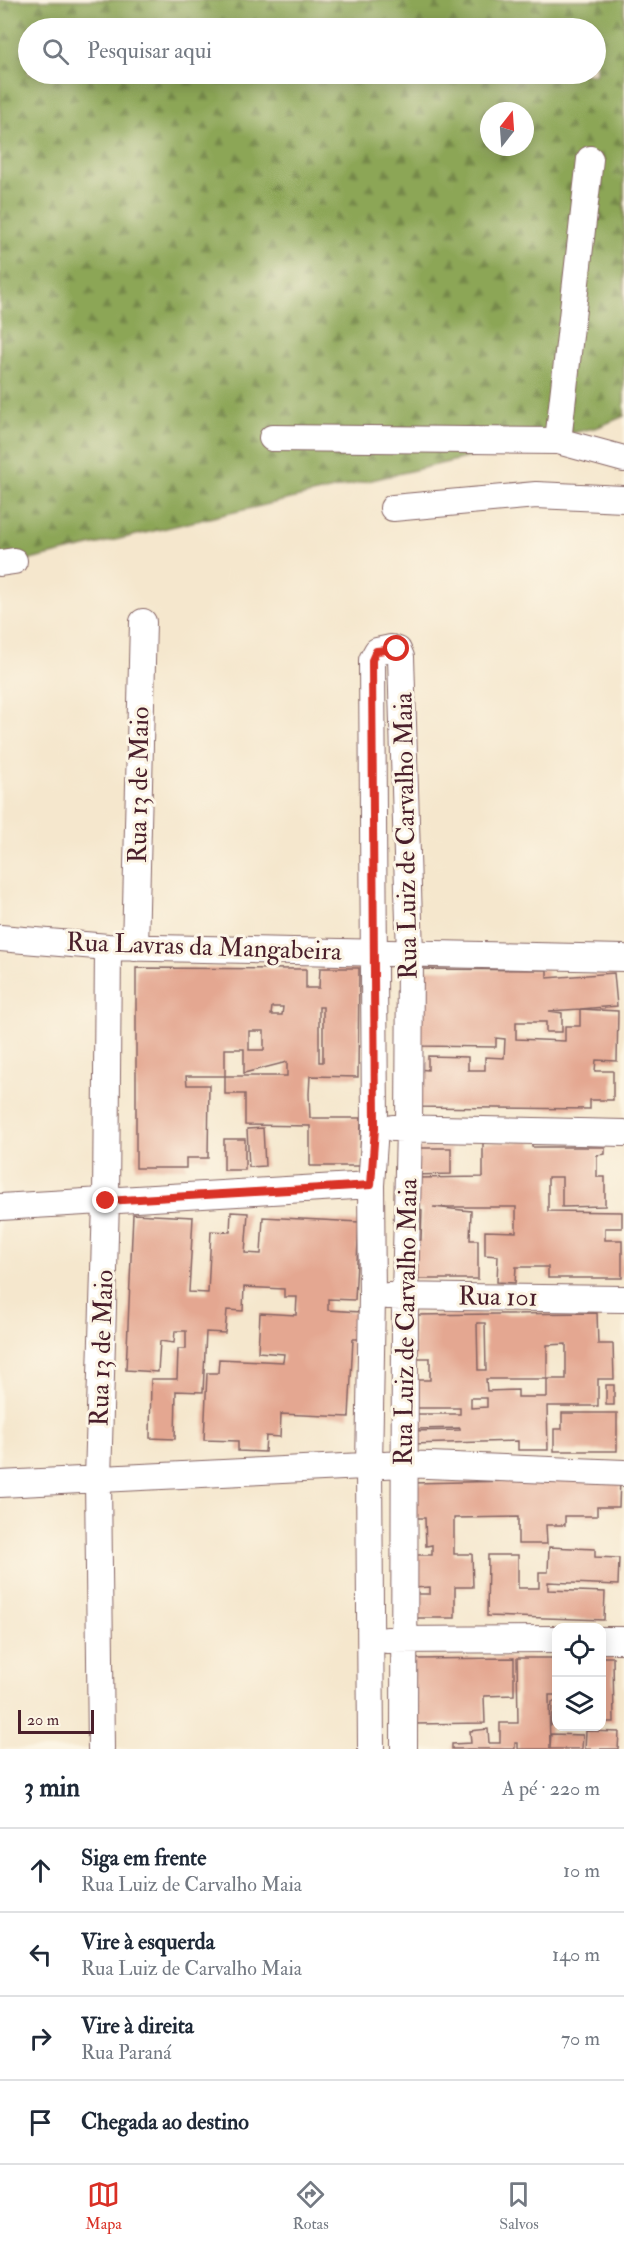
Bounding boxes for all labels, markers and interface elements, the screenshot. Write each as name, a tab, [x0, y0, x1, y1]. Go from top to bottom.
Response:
search box	[18, 18, 606, 84]
icon: search	[39, 35, 72, 68]
text: Pesquisar aqui	[87, 37, 212, 65]
north arrow	[480, 102, 534, 156]
route start	[383, 635, 409, 661]
street label: Rua Luiz de Carvalho Maia	[387, 692, 425, 980]
street label: Rua 13 de Maio	[122, 706, 156, 864]
street label: Rua Lavras da Mangabeira	[66, 926, 343, 968]
street label: Rua Luiz de Carvalho Maia	[387, 1178, 425, 1466]
route end	[92, 1187, 118, 1213]
street label: Rua 13 de Maio	[83, 1269, 121, 1427]
street label: Rua 101	[458, 1280, 538, 1314]
map controls	[552, 1623, 606, 1731]
button: locate	[552, 1623, 606, 1677]
button: layers	[552, 1677, 606, 1731]
scale bar	[18, 1707, 94, 1734]
text: 20 m	[27, 1710, 59, 1730]
text: 3 min	[24, 1772, 80, 1804]
text: A pé · 220 m	[502, 1776, 600, 1801]
text: Siga em frente	[81, 1844, 206, 1872]
icon: ahead	[24, 1854, 57, 1887]
text: 10 m	[563, 1858, 600, 1883]
text: Rua Luiz de Carvalho Maia	[81, 1872, 302, 1897]
text: Vire à esquerda	[81, 1928, 215, 1956]
icon: left	[24, 1938, 57, 1971]
text: 140 m	[552, 1942, 600, 1967]
text: Rua Luiz de Carvalho Maia	[81, 1956, 302, 1981]
text: Vire à direita	[81, 2012, 194, 2040]
icon: right	[24, 2022, 57, 2055]
text: 70 m	[561, 2026, 600, 2051]
text: Rua Paraná	[81, 2040, 172, 2065]
icon: arrive	[24, 2106, 57, 2139]
text: Chegada ao destino	[81, 2108, 249, 2136]
tab: Mapa	[85, 2178, 122, 2234]
tab: Rotas	[292, 2178, 329, 2234]
tab: Salvos	[499, 2178, 539, 2234]

